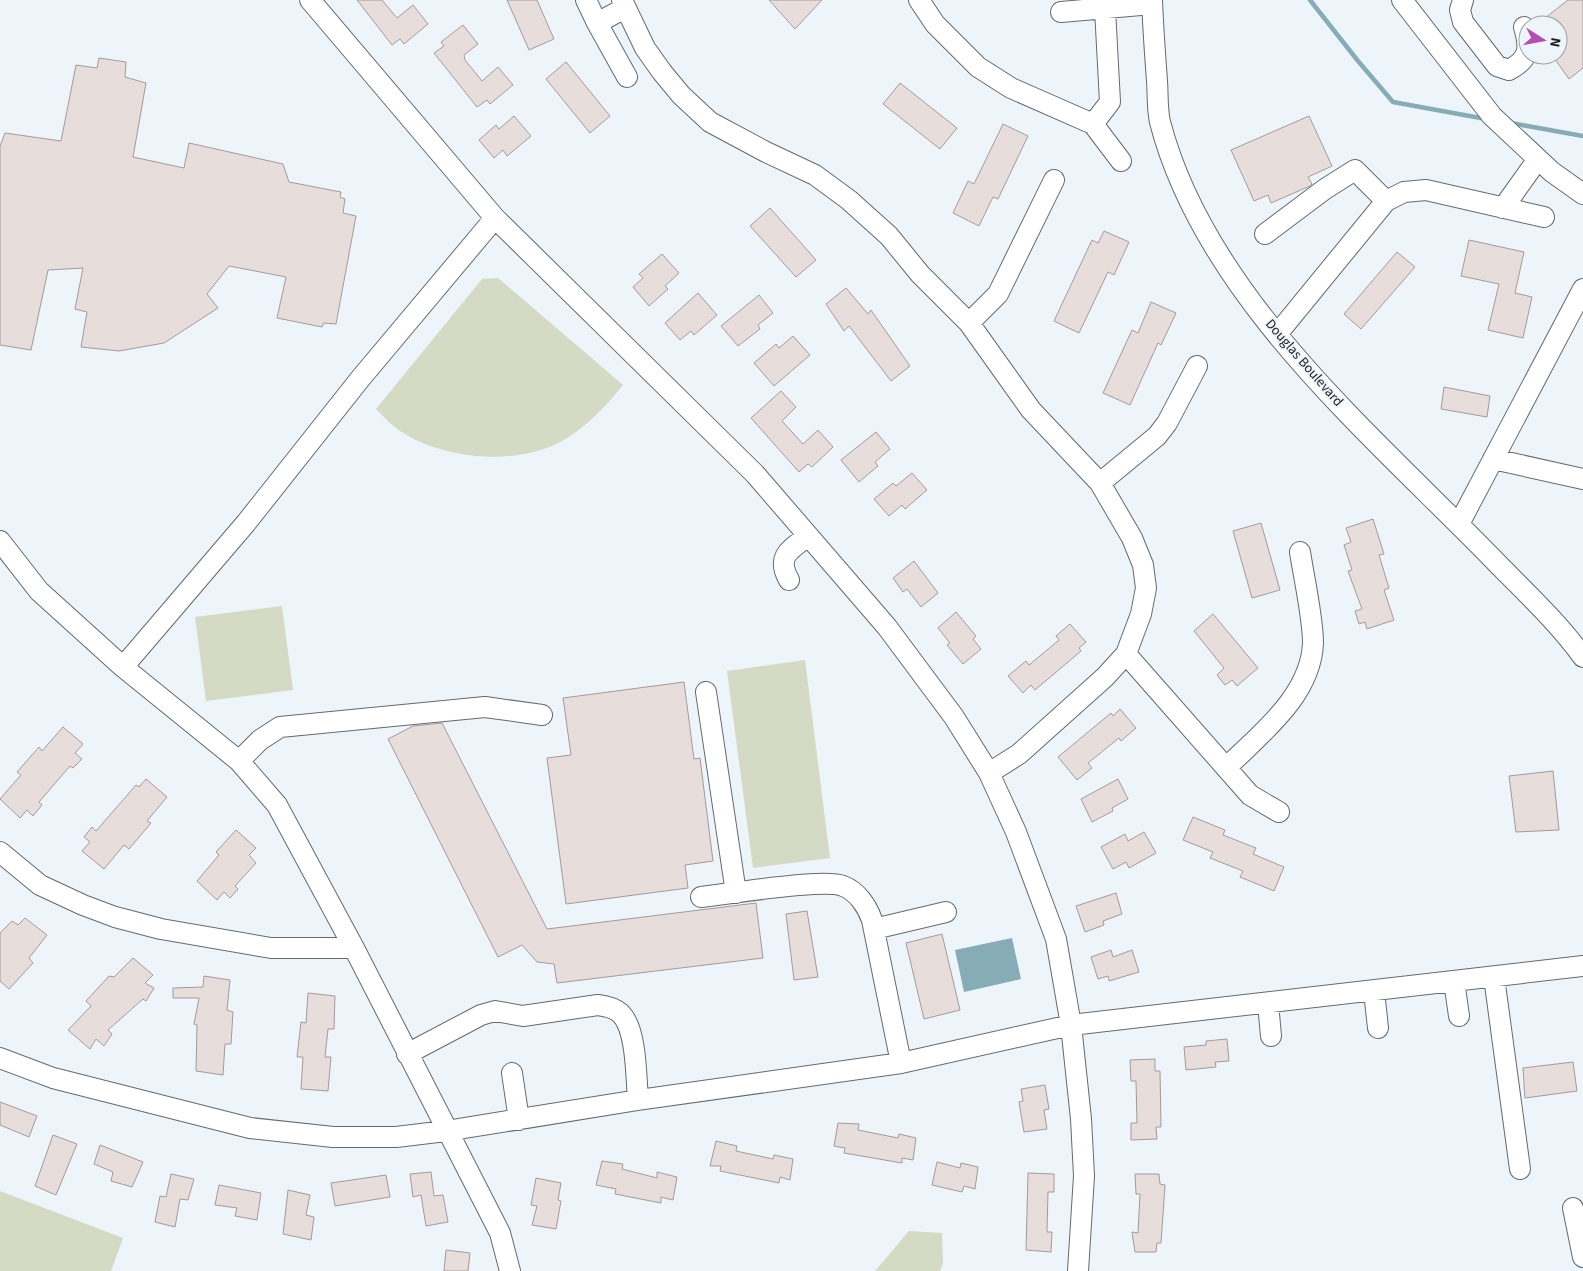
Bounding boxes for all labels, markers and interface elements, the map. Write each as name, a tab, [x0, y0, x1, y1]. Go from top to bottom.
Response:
north arrow	[1518, 15, 1568, 65]
text: N	[1544, 36, 1565, 49]
street label: Douglas Boulevard	[1260, 315, 1348, 411]

